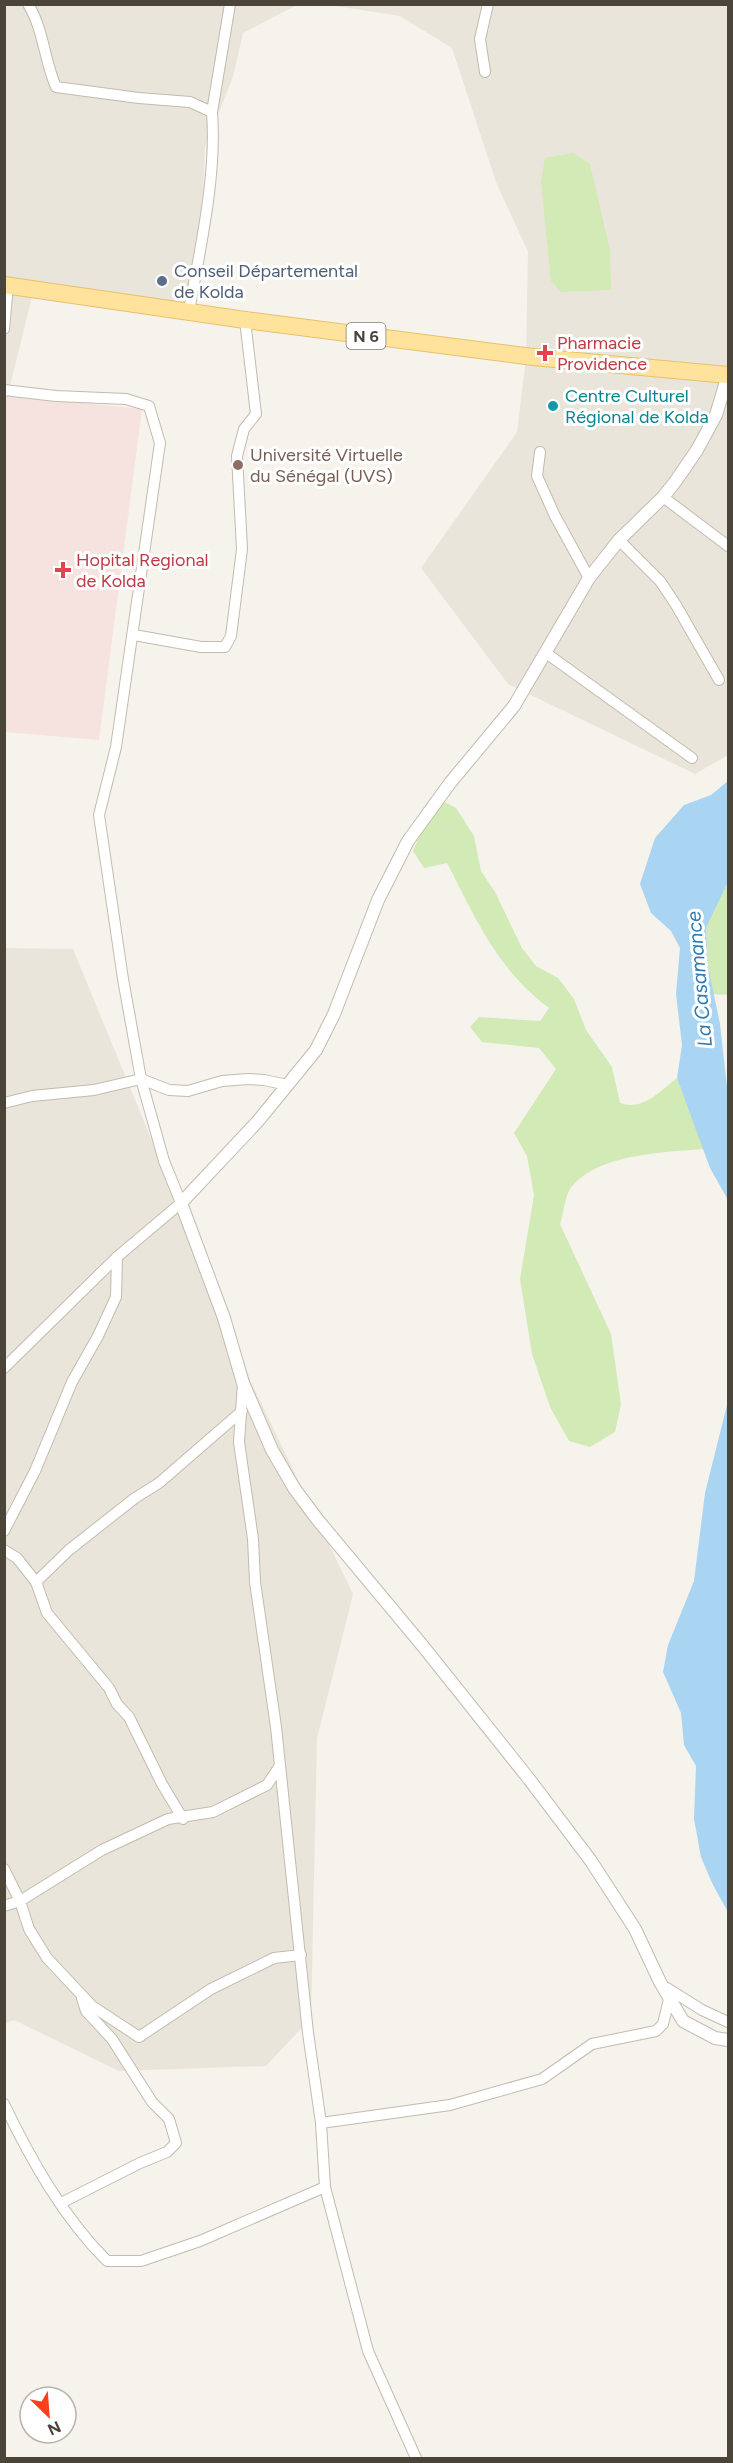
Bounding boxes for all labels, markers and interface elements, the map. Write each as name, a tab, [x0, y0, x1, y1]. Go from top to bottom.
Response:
place label: Conseil Départemental de Kolda	[174, 260, 358, 303]
marker: Conseil Départemental de Kolda	[155, 274, 169, 288]
road number: N 6	[346, 323, 386, 349]
place label: Pharmacie Providence	[557, 332, 647, 375]
marker: Pharmacie Providence	[538, 346, 552, 360]
place label: Centre Culturel Régional de Kolda	[565, 385, 709, 428]
marker: Centre Culturel Régional de Kolda	[546, 399, 560, 413]
place label: Université Virtuelle du Sénégal (UVS)	[250, 444, 403, 487]
marker: Université Virtuelle du Sénégal (UVS)	[231, 458, 245, 472]
place label: Hopital Regional de Kolda	[76, 549, 209, 592]
marker: Hopital Regional de Kolda	[54, 561, 72, 579]
water label: La Casamance	[681, 910, 717, 1048]
north arrow	[18, 2385, 78, 2445]
text: N	[45, 2417, 64, 2439]

